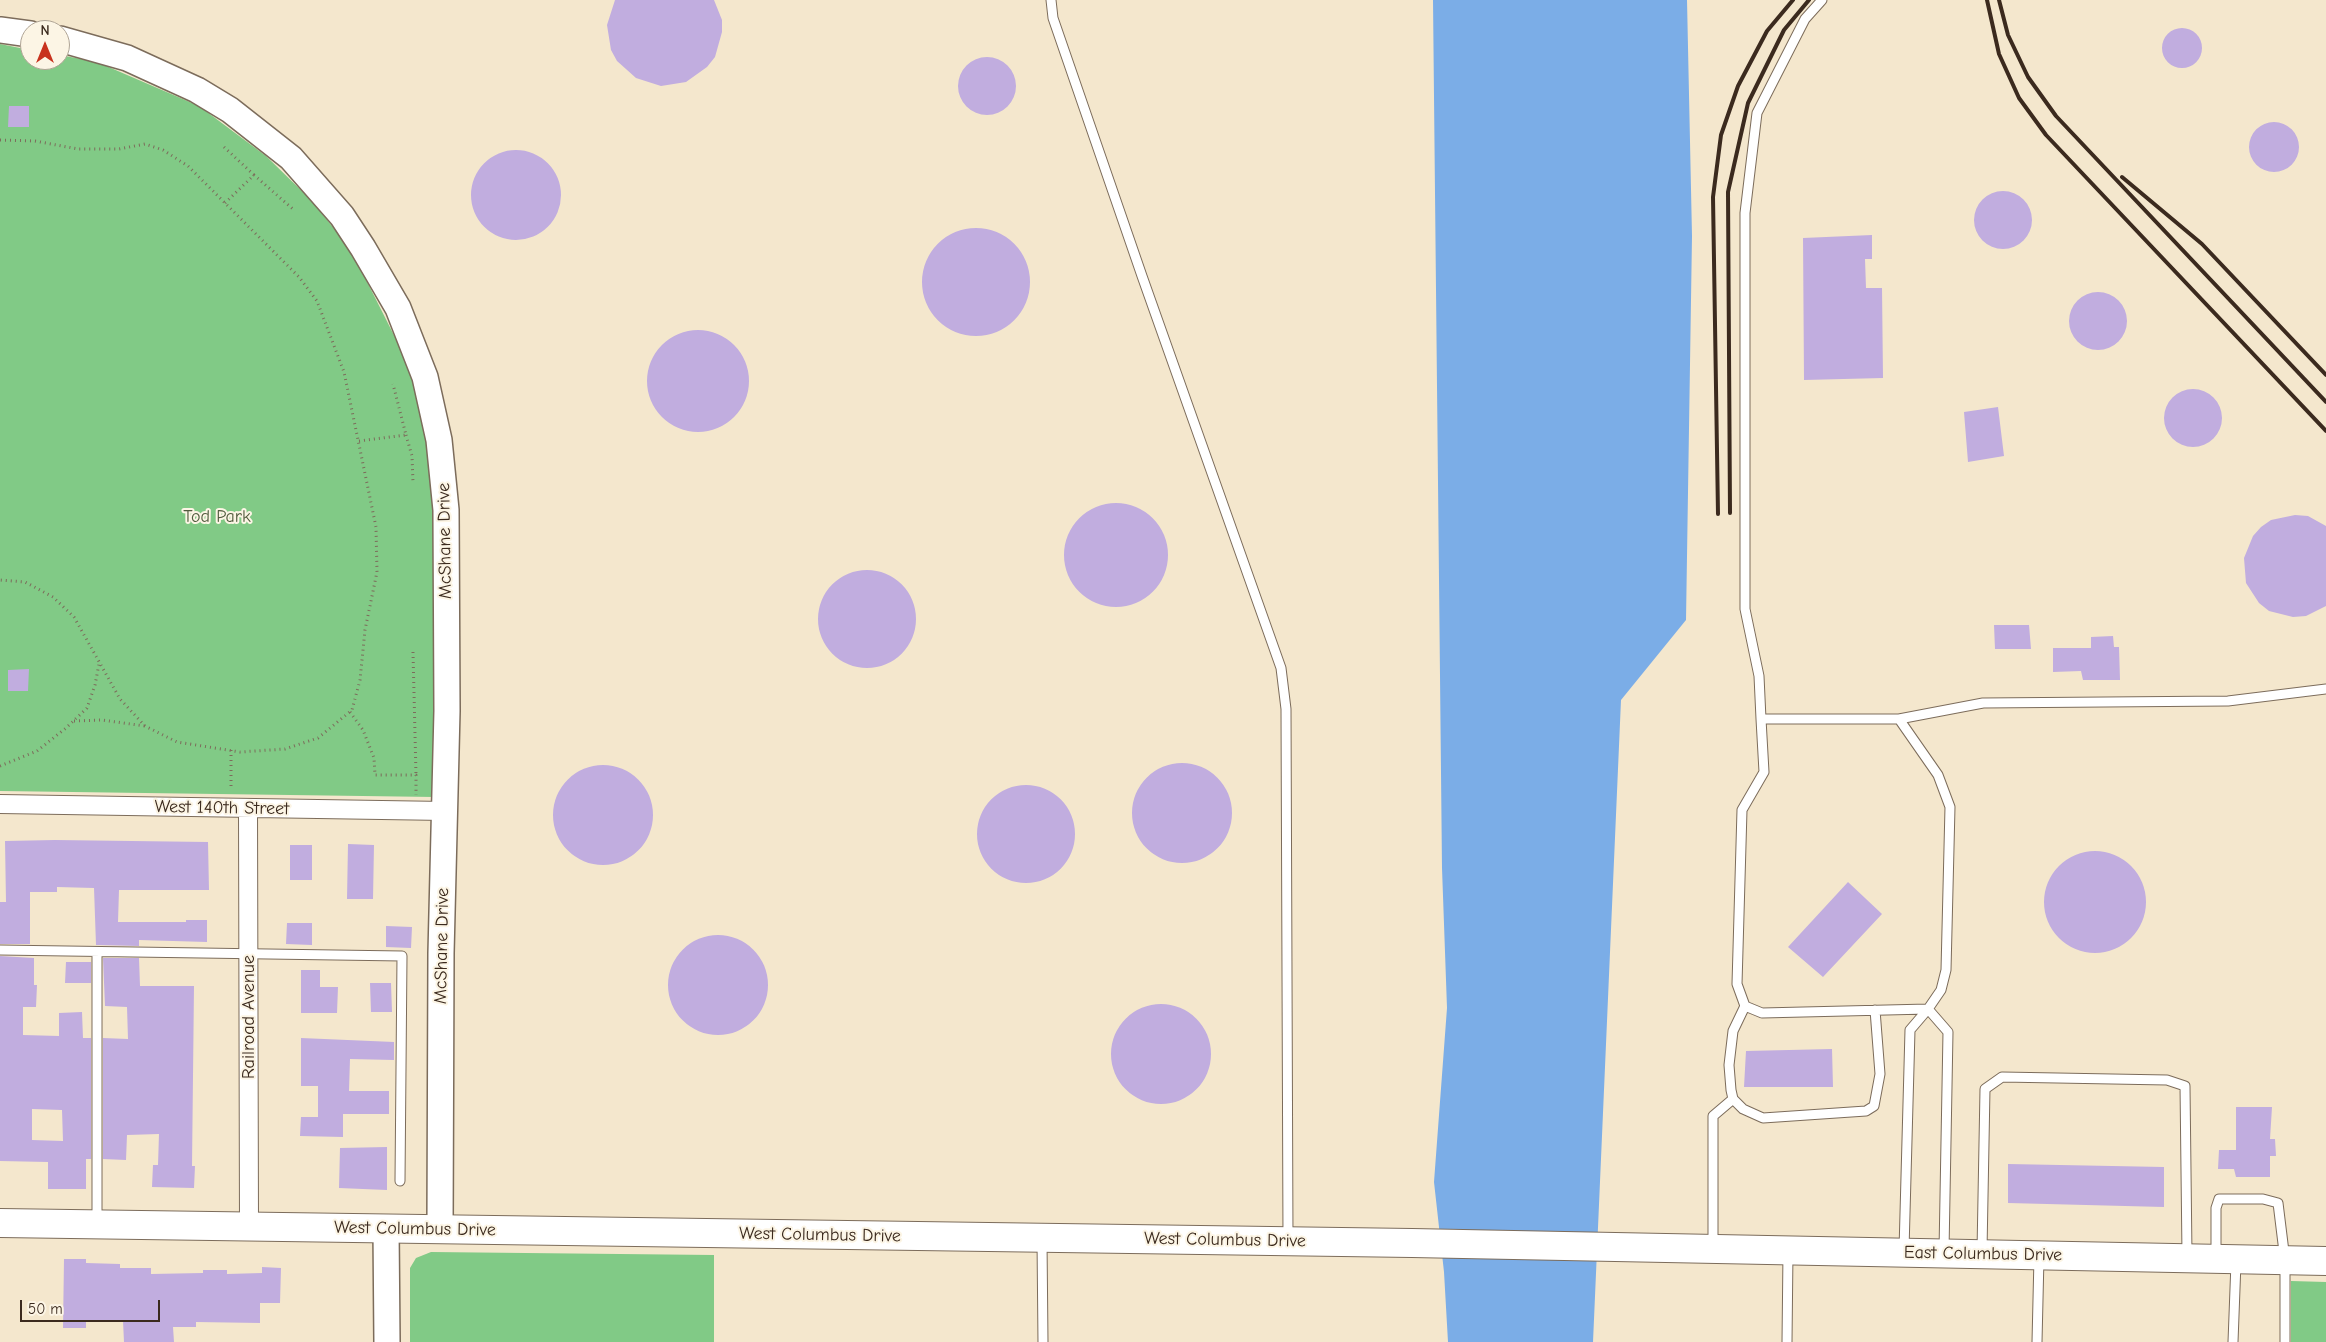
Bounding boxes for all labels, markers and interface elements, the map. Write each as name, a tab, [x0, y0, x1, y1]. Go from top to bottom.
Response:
north arrow	[20, 20, 70, 70]
text: N	[40, 22, 50, 39]
street label: McShane Drive	[433, 483, 457, 599]
park label: Tod Park	[183, 506, 251, 528]
street label: West 140th Street	[154, 796, 290, 820]
street label: McShane Drive	[430, 888, 454, 1004]
street label: Railroad Avenue	[238, 955, 260, 1079]
street label: West Columbus Drive	[334, 1217, 496, 1241]
street label: West Columbus Drive	[739, 1223, 901, 1247]
street label: West Columbus Drive	[1144, 1228, 1306, 1252]
street label: East Columbus Drive	[1904, 1242, 2062, 1266]
scale bar	[22, 1290, 162, 1322]
text: 50 m	[28, 1300, 63, 1318]

